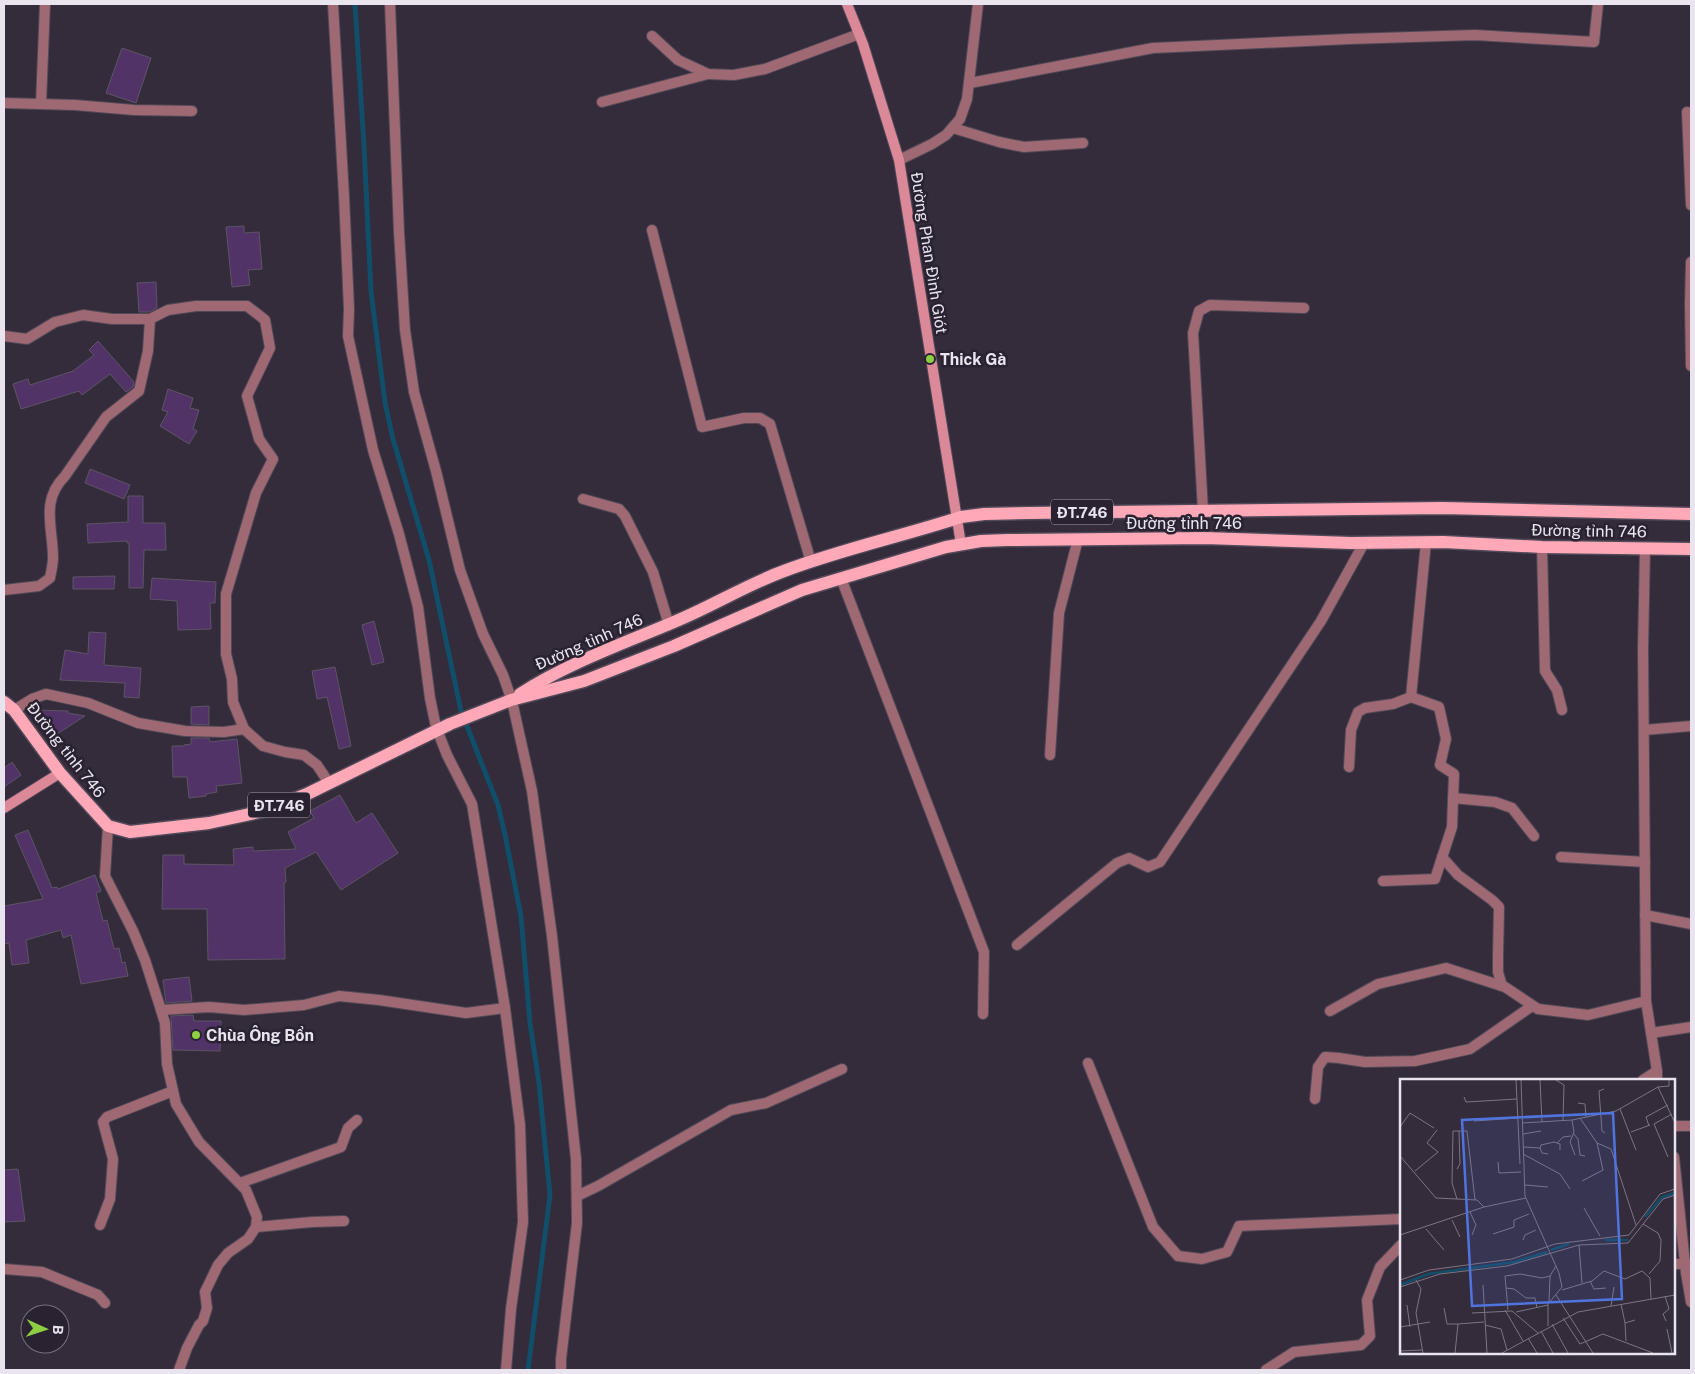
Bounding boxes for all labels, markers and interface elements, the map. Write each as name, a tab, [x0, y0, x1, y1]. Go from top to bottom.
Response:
street label: Đường Phan Đình Giót	[907, 171, 951, 335]
place label: Thick Gà	[940, 350, 1006, 369]
marker: Thick Gà	[924, 353, 936, 365]
road number: ĐT.746	[1051, 500, 1113, 524]
street label: Đường tỉnh 746	[1126, 514, 1242, 533]
street label: Đường tỉnh 746	[1531, 520, 1647, 542]
street label: Đường tỉnh 746	[532, 610, 646, 674]
street label: Đường tỉnh 746	[23, 699, 109, 802]
road number: ĐT.746	[248, 792, 310, 818]
place label: Chùa Ông Bổn	[206, 1025, 314, 1045]
marker: Chùa Ông Bổn	[190, 1029, 202, 1041]
inset map	[1400, 1079, 1675, 1354]
north arrow	[20, 1304, 70, 1354]
text: B	[50, 1324, 66, 1335]

